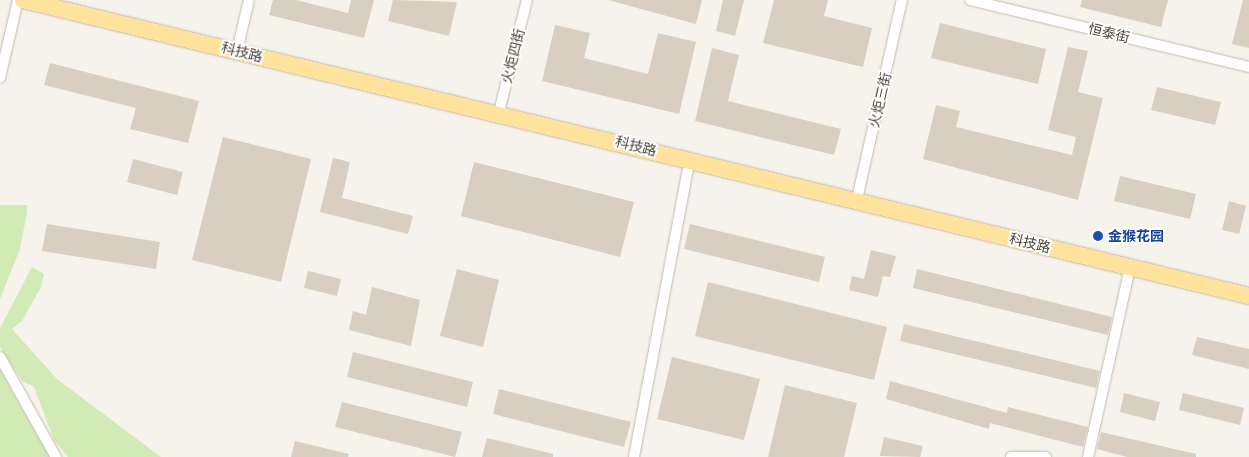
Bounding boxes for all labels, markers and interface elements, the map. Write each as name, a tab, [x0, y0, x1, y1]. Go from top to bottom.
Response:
street label: 恒泰街	[1087, 20, 1131, 46]
street label: 火炬四街	[498, 27, 528, 85]
street label: 科技路	[220, 39, 264, 65]
street label: 火炬三街	[866, 71, 894, 129]
street label: 科技路	[614, 133, 658, 159]
place label: 金猴花园	[1108, 228, 1164, 244]
street label: 科技路	[1008, 230, 1052, 256]
marker: 金猴花园	[1092, 230, 1104, 242]

